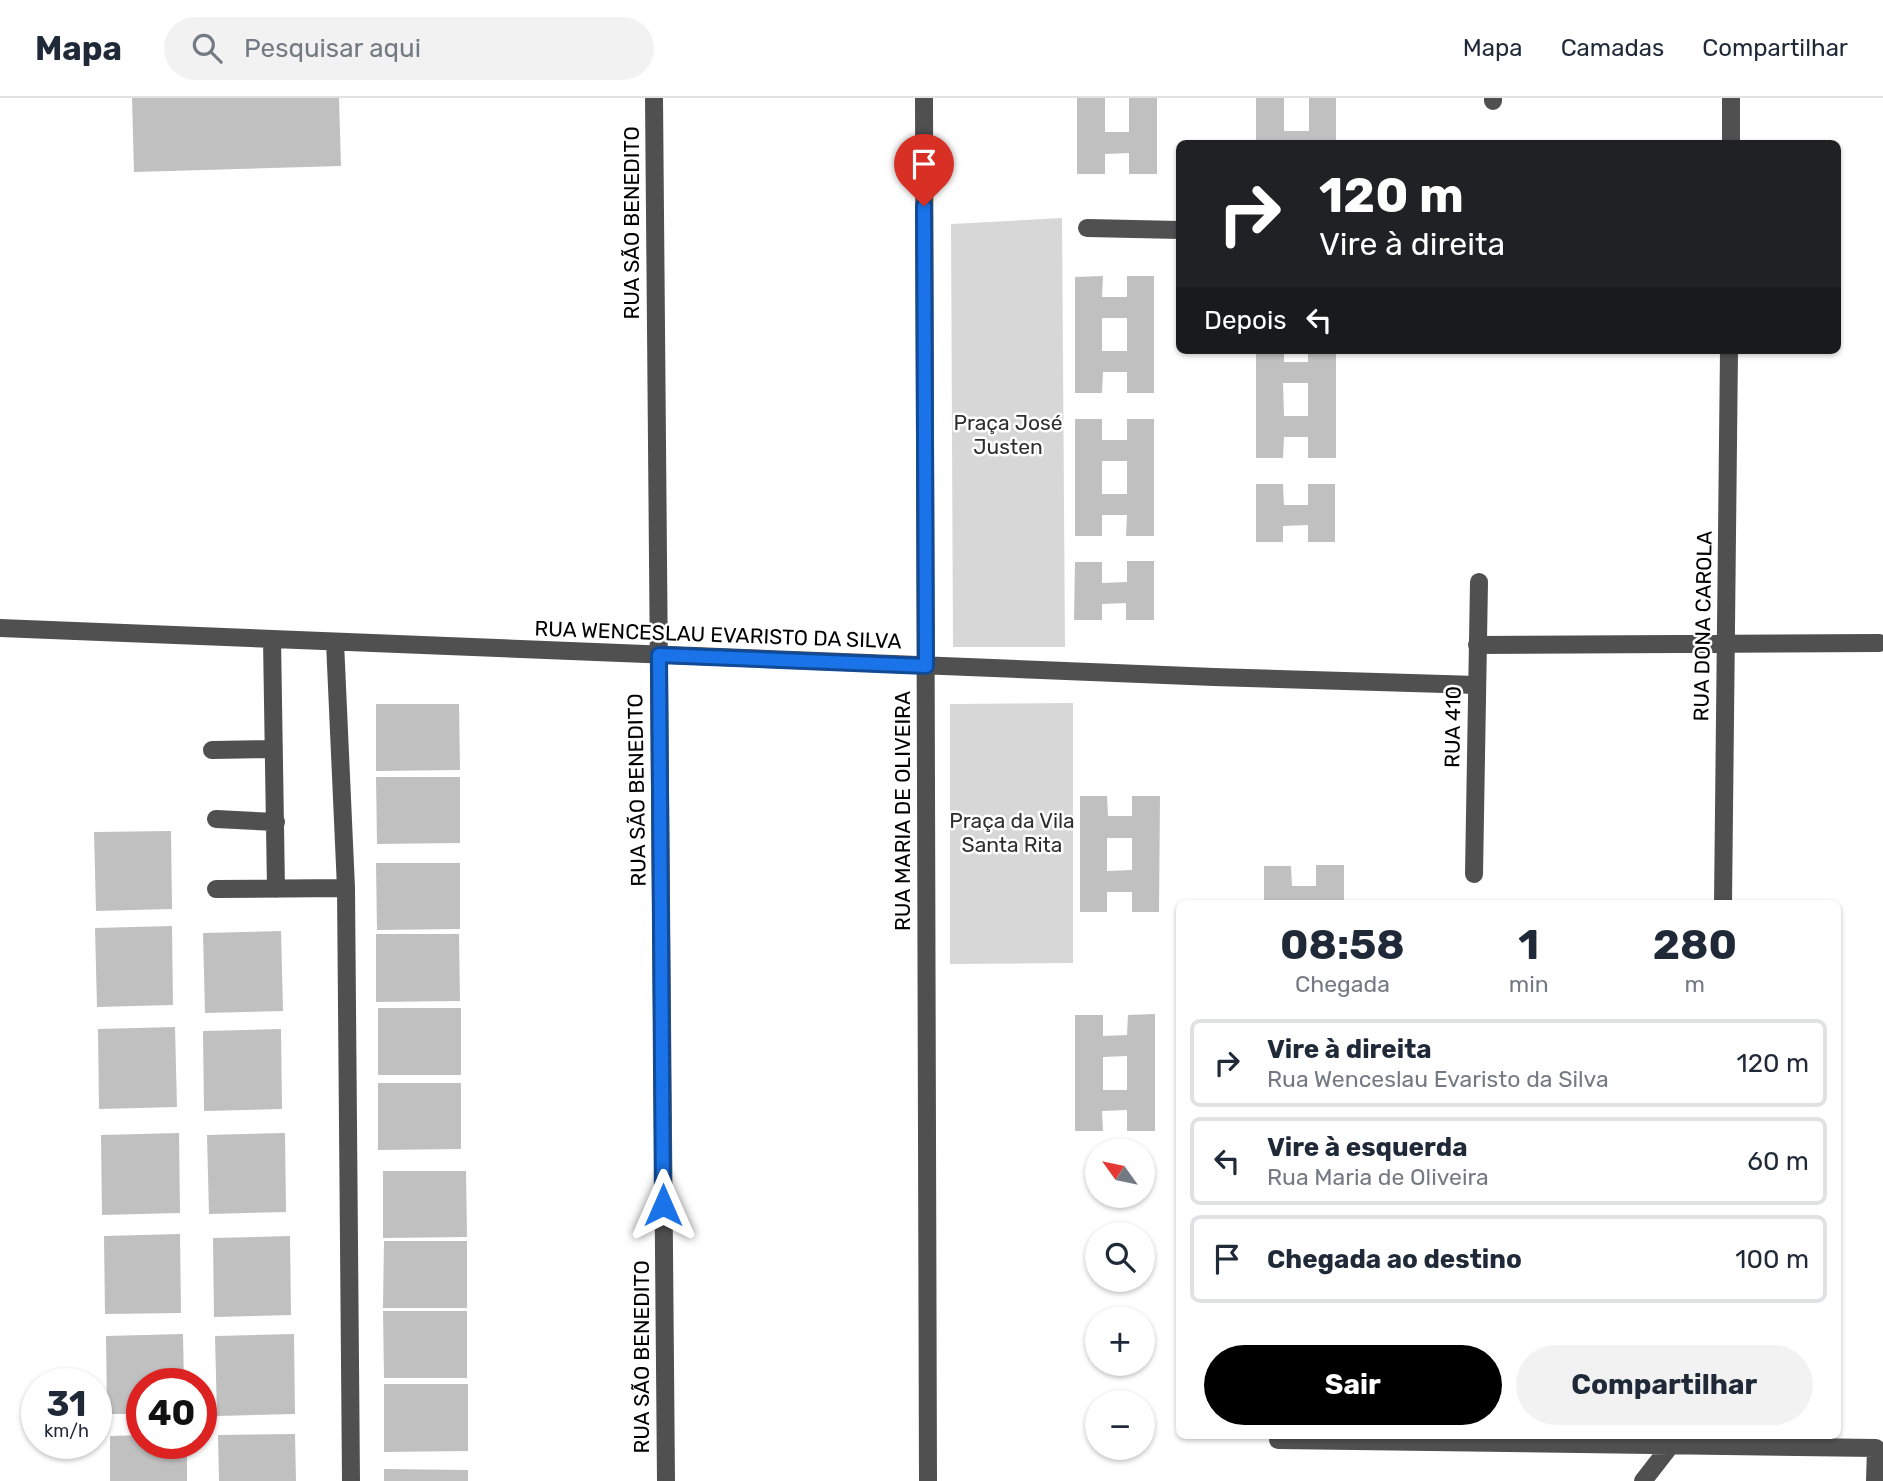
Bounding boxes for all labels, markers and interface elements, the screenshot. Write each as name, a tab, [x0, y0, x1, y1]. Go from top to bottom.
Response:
search box	[164, 17, 654, 80]
text: Mapa	[35, 29, 122, 68]
icon: search	[188, 29, 226, 67]
text: Pesquisar aqui	[244, 33, 421, 64]
text: Mapa	[1463, 34, 1523, 62]
text: Camadas	[1561, 34, 1664, 62]
text: Compartilhar	[1702, 34, 1848, 62]
street label: RUA SÃO BENEDITO	[619, 126, 644, 320]
pin	[894, 134, 954, 206]
icon: arrive	[905, 145, 943, 183]
text: 120 m	[1319, 166, 1464, 224]
icon: right	[1204, 168, 1295, 259]
text: Vire à direita	[1319, 225, 1505, 263]
icon: left	[1300, 301, 1338, 339]
text: Depois	[1204, 305, 1286, 336]
park label: Praça José Justen	[953, 410, 1063, 459]
street label: RUA DONA CAROLA	[1688, 531, 1717, 721]
street label: RUA WENCESLAU EVARISTO DA SILVA	[534, 616, 902, 653]
street label: RUA 410	[1439, 686, 1466, 768]
street label: RUA MARIA DE OLIVEIRA	[890, 691, 915, 931]
street label: RUA SÃO BENEDITO	[622, 693, 651, 887]
park label: Praça da Vila Santa Rita	[949, 808, 1075, 857]
text: 08:58	[1280, 920, 1405, 970]
text: 1	[1518, 920, 1539, 970]
text: 280	[1653, 920, 1737, 970]
text: Chegada	[1295, 970, 1390, 998]
text: min	[1509, 970, 1549, 998]
text: m	[1685, 970, 1705, 998]
text: Vire à direita	[1267, 1034, 1432, 1065]
icon: right	[1208, 1044, 1246, 1082]
text: 120 m	[1737, 1048, 1809, 1079]
text: Rua Wenceslau Evaristo da Silva	[1267, 1065, 1609, 1093]
text: Vire à esquerda	[1267, 1132, 1468, 1163]
north arrow	[1085, 1138, 1155, 1208]
map controls	[1085, 1138, 1155, 1460]
icon: left	[1208, 1142, 1246, 1180]
text: 60 m	[1747, 1146, 1809, 1177]
text: Rua Maria de Oliveira	[1267, 1163, 1489, 1191]
position arrow	[626, 1168, 700, 1242]
button: search	[1085, 1222, 1155, 1292]
icon: arrive	[1208, 1240, 1246, 1278]
text: Chegada ao destino	[1267, 1244, 1522, 1275]
text: 100 m	[1735, 1244, 1809, 1275]
street label: RUA SÃO BENEDITO	[629, 1260, 654, 1454]
button: +	[1085, 1306, 1155, 1376]
button: Sair	[1204, 1345, 1502, 1425]
button: Compartilhar	[1516, 1345, 1813, 1425]
speed limit sign: 40	[126, 1368, 217, 1459]
text: 31	[47, 1383, 86, 1425]
button: −	[1085, 1390, 1155, 1460]
text: km/h	[44, 1420, 89, 1442]

